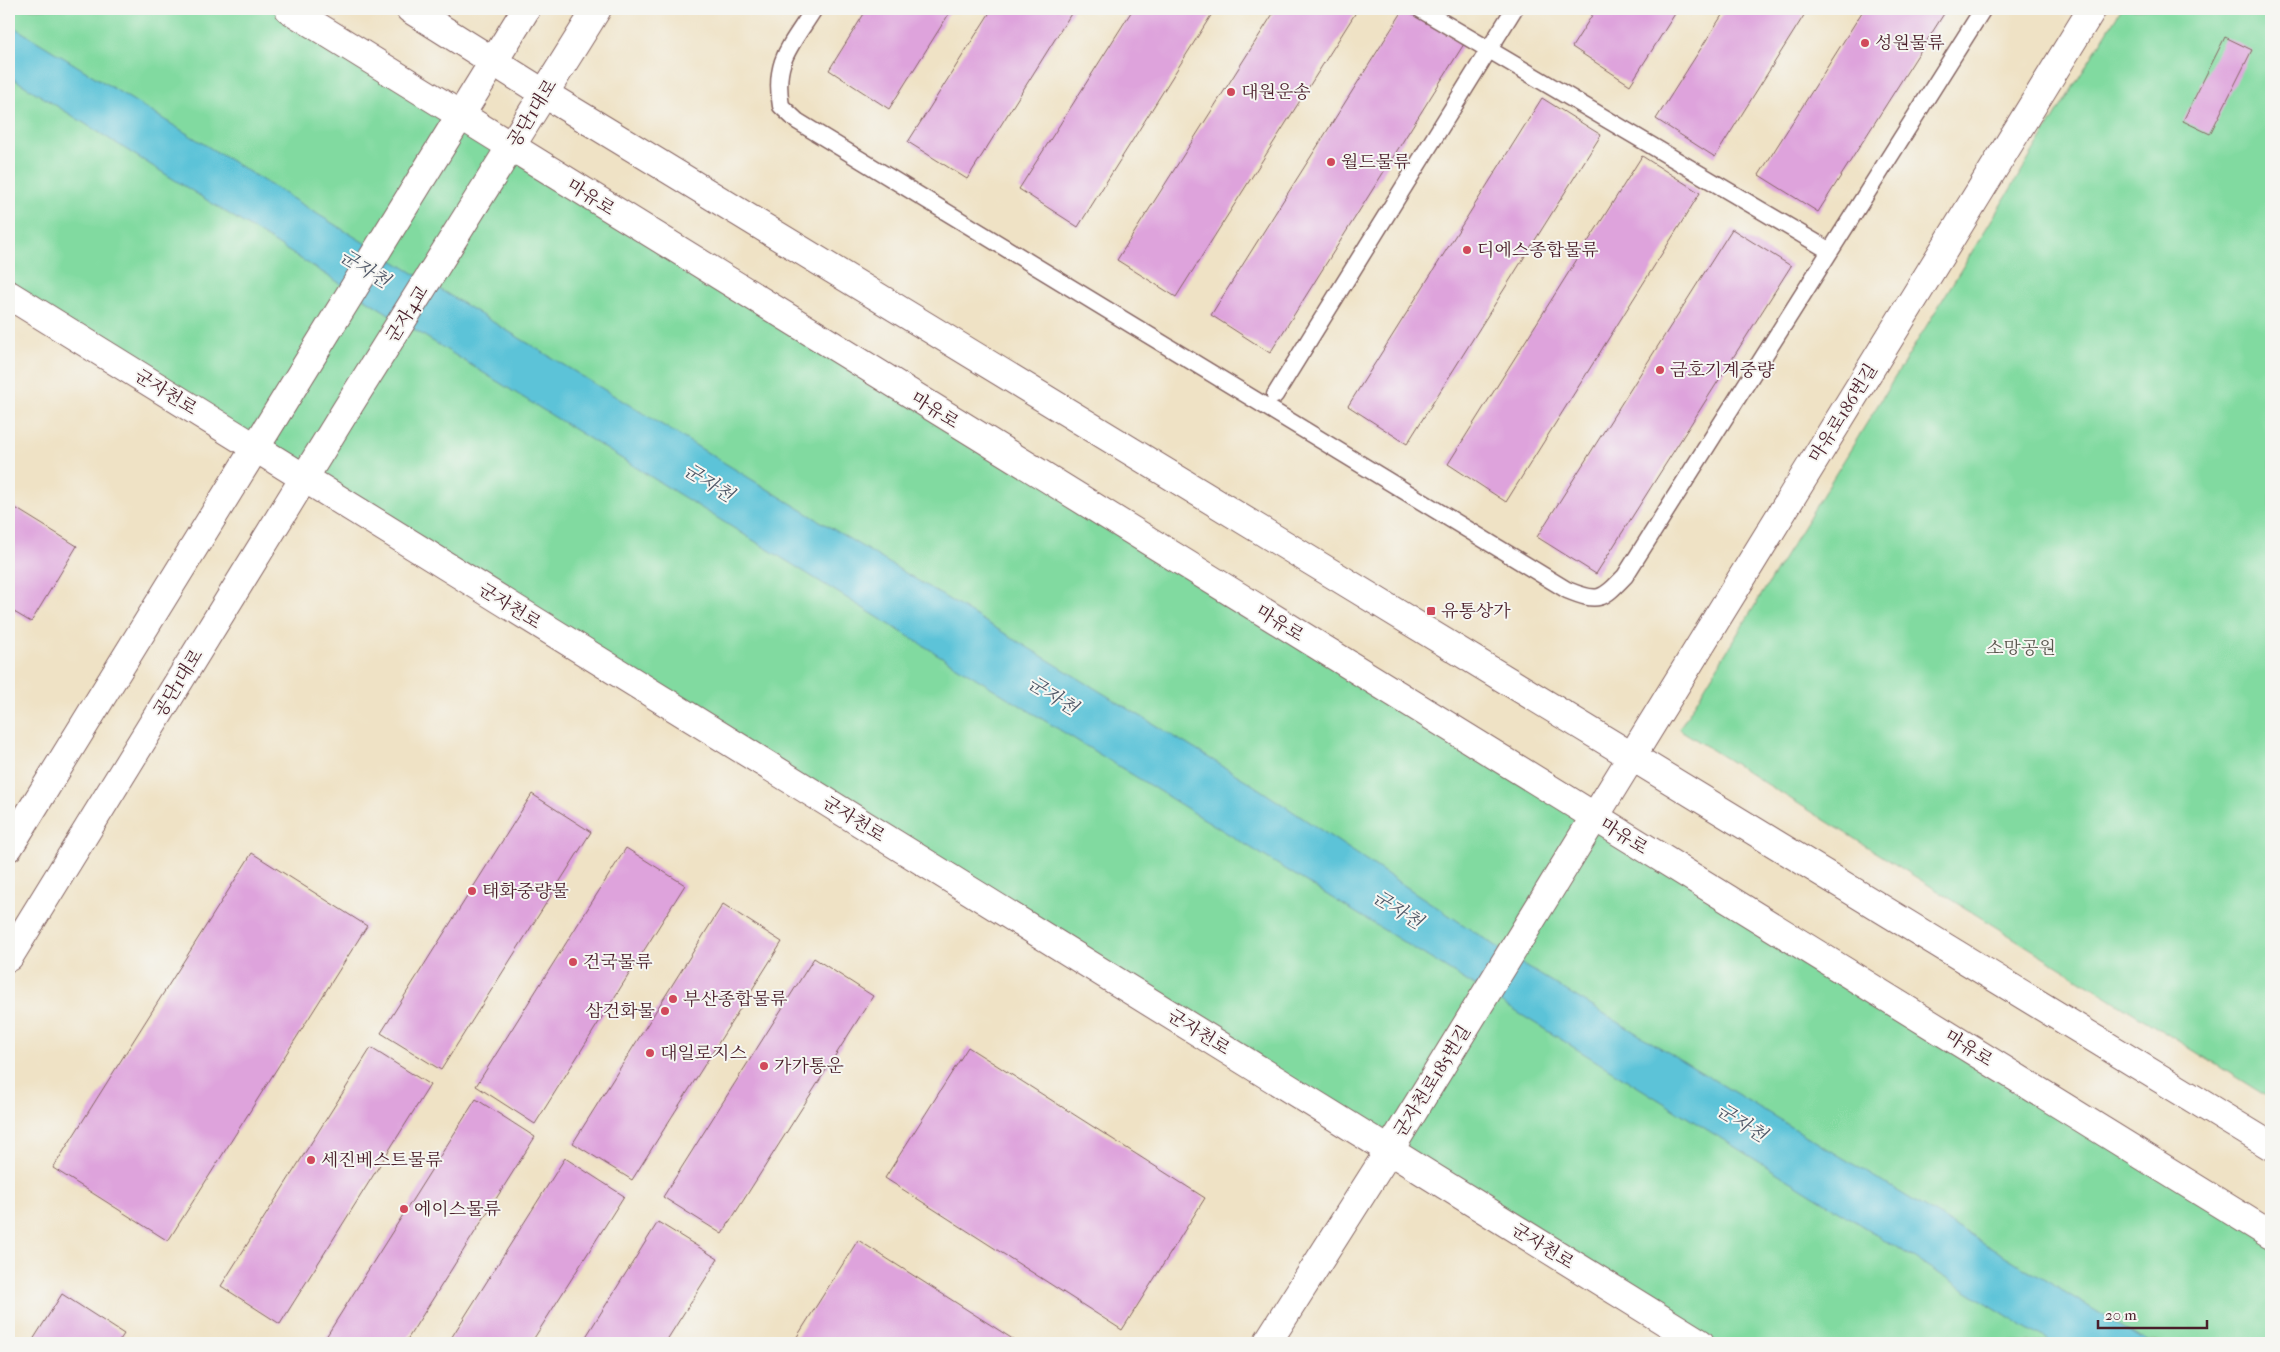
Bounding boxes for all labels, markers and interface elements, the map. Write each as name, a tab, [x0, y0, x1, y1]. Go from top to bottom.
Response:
place label: 성원물류	[1875, 33, 1945, 54]
marker: 성원물류	[1859, 37, 1871, 49]
street label: 공단1대로	[503, 75, 561, 151]
place label: 대원운송	[1241, 82, 1311, 103]
marker: 대원운송	[1225, 86, 1237, 98]
place label: 월드물류	[1341, 152, 1411, 173]
marker: 월드물류	[1325, 156, 1337, 168]
street label: 마유로	[563, 175, 618, 220]
place label: 디에스종합물류	[1477, 240, 1599, 261]
marker: 디에스종합물류	[1461, 244, 1473, 256]
water label: 군자천	[335, 245, 395, 294]
street label: 군자4교	[382, 282, 433, 346]
place label: 금호기계중량	[1670, 360, 1775, 381]
street label: 마유로186번길	[1805, 360, 1882, 466]
marker: 금호기계중량	[1654, 364, 1666, 376]
street label: 군자천로	[131, 365, 201, 420]
street label: 마유로	[907, 388, 962, 433]
water label: 군자천	[679, 459, 739, 508]
street label: 군자천로	[475, 579, 545, 634]
street label: 마유로	[1252, 601, 1307, 646]
place label: 유통상가	[1441, 601, 1511, 622]
marker: 유통상가	[1425, 605, 1437, 617]
park label: 소망공원	[1986, 638, 2056, 659]
street label: 공단1대로	[149, 645, 207, 721]
water label: 군자천	[1023, 672, 1083, 721]
street label: 군자천로	[819, 792, 889, 847]
street label: 마유로	[1596, 814, 1651, 859]
place label: 태화중량물	[482, 881, 570, 902]
marker: 태화중량물	[466, 885, 478, 897]
water label: 군자천	[1368, 886, 1428, 935]
place label: 건국물류	[583, 952, 653, 973]
marker: 건국물류	[567, 956, 579, 968]
place label: 부산종합물류	[683, 989, 787, 1010]
marker: 부산종합물류	[667, 993, 679, 1005]
place label: 삼건화물	[585, 1001, 656, 1022]
marker: 삼건화물	[659, 1005, 671, 1017]
street label: 군자천로	[1164, 1005, 1234, 1060]
street label: 군자천로185번길	[1390, 1022, 1475, 1141]
street label: 마유로	[1941, 1026, 1996, 1071]
place label: 대일로지스	[660, 1043, 748, 1064]
marker: 대일로지스	[644, 1047, 656, 1059]
place label: 가가통운	[774, 1056, 844, 1077]
marker: 가가통운	[758, 1060, 770, 1072]
water label: 군자천	[1712, 1099, 1772, 1148]
place label: 세진베스트물류	[321, 1150, 443, 1171]
marker: 세진베스트물류	[305, 1154, 317, 1166]
place label: 에이스물류	[414, 1199, 501, 1220]
marker: 에이스물류	[398, 1203, 410, 1215]
street label: 군자천로	[1508, 1219, 1578, 1274]
scale bar	[2098, 1297, 2206, 1329]
text: 20 m	[2105, 1306, 2137, 1324]

